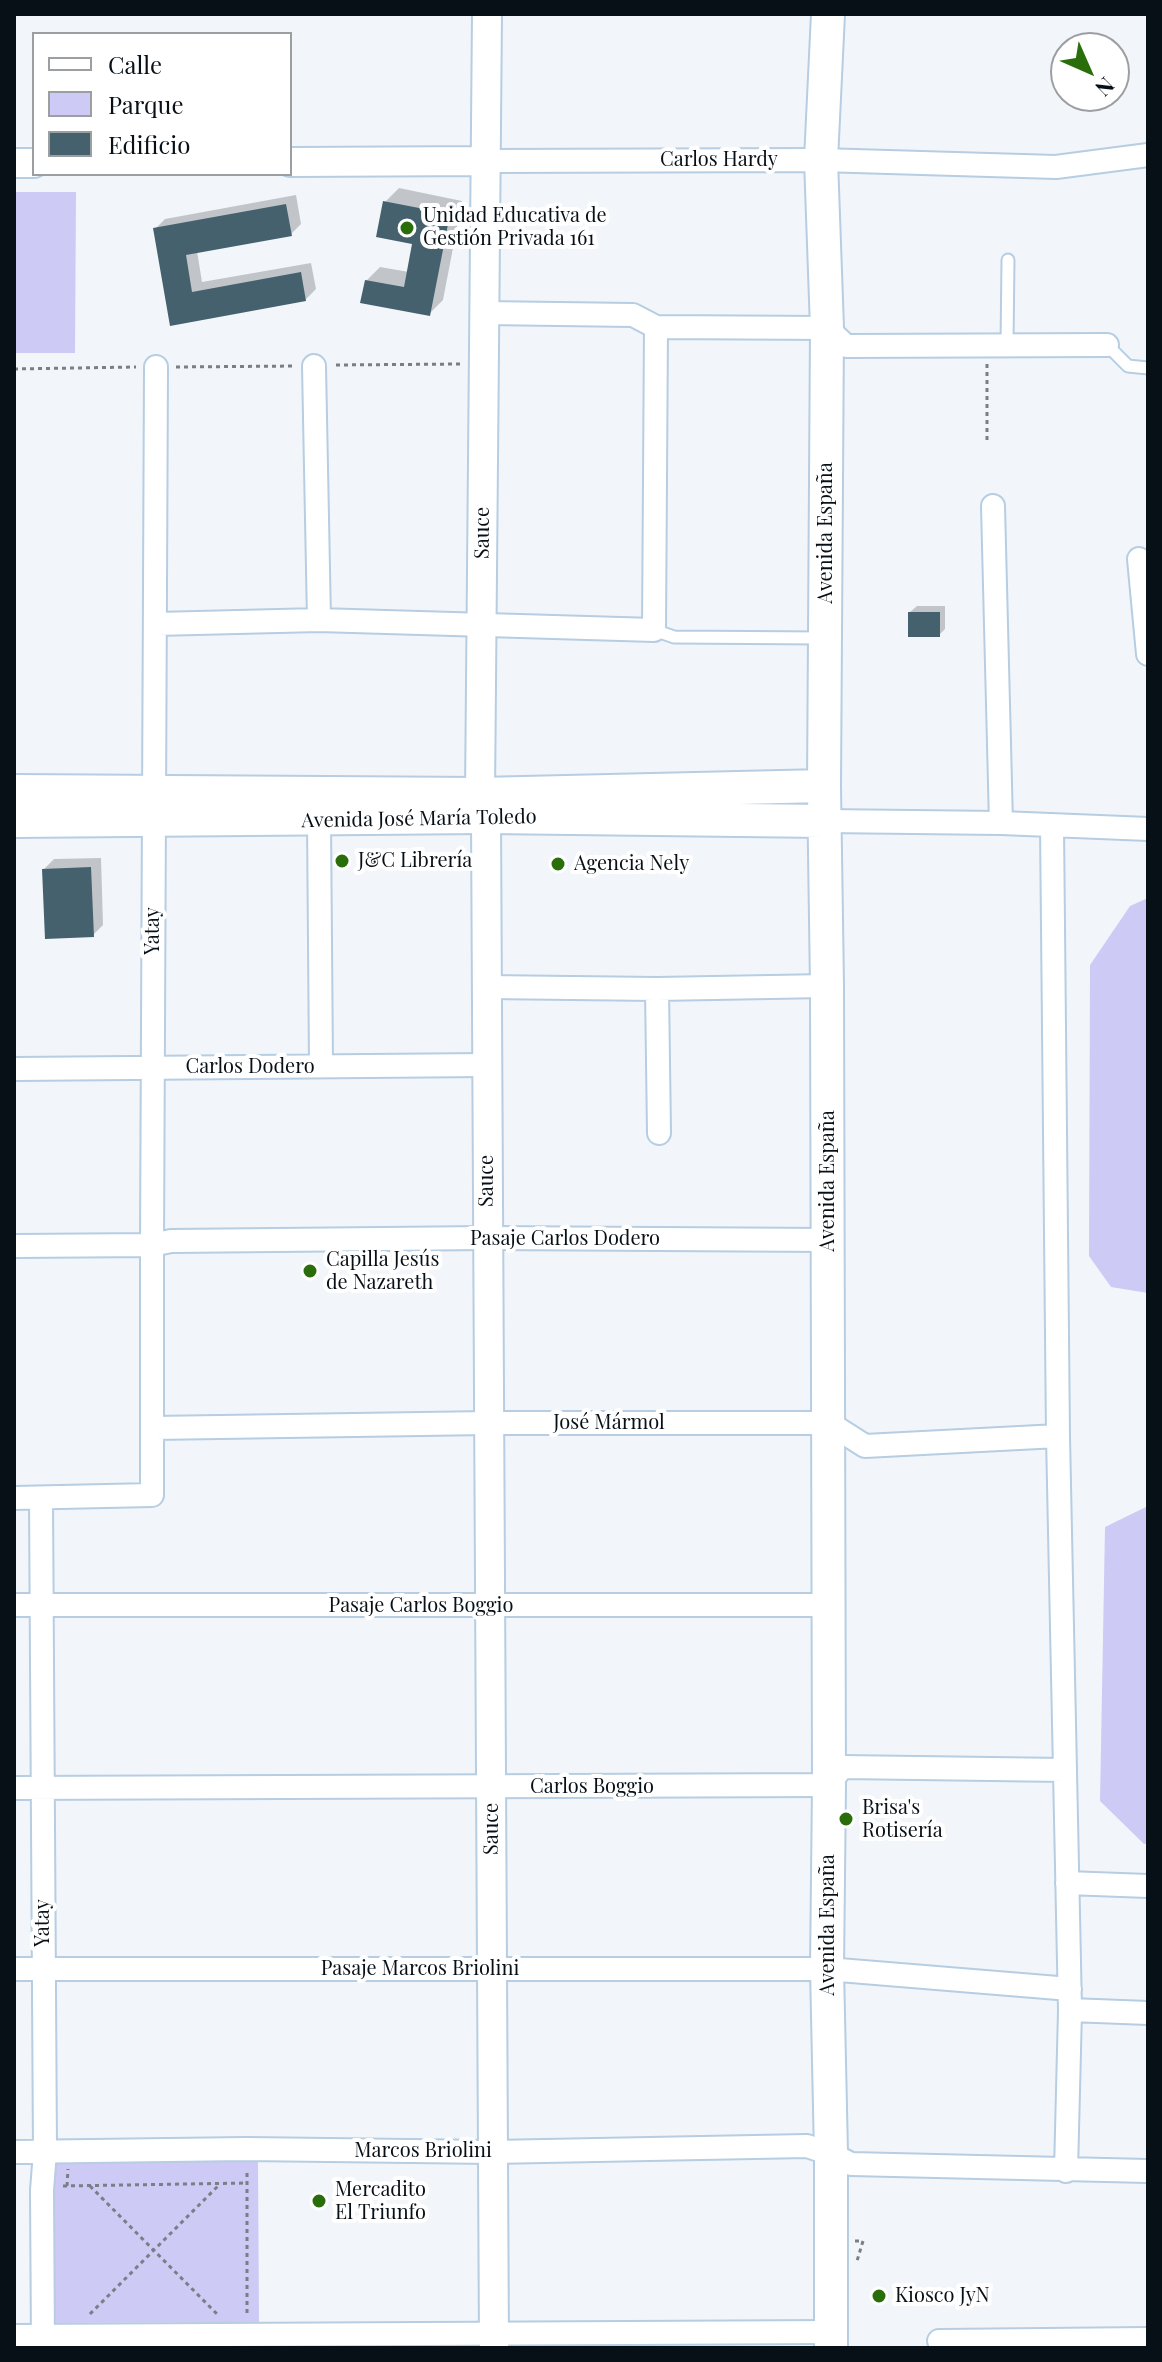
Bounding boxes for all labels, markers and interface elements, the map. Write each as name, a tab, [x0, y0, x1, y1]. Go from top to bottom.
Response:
legend	[32, 32, 292, 176]
north arrow	[1050, 32, 1130, 112]
text: Calle	[108, 48, 162, 80]
text: N	[1089, 71, 1122, 104]
text: Parque	[108, 88, 184, 120]
text: Edificio	[108, 128, 190, 160]
street label: Carlos Hardy	[660, 148, 778, 172]
place label: Unidad Educativa de Gestión Privada 161	[423, 204, 607, 251]
marker: Unidad Educativa de Gestión Privada 161	[398, 219, 416, 237]
street label: Avenida España	[814, 462, 838, 604]
street label: Sauce	[471, 507, 495, 559]
street label: Avenida José María Toledo	[301, 805, 537, 833]
place label: J&C Librería	[358, 849, 472, 873]
marker: J&C Librería	[333, 852, 351, 870]
place label: Agencia Nely	[574, 852, 689, 876]
marker: Agencia Nely	[549, 855, 567, 873]
street label: Yatay	[141, 907, 165, 955]
street label: Carlos Dodero	[185, 1055, 315, 1079]
street label: Avenida España	[816, 1110, 840, 1252]
street label: Sauce	[475, 1155, 499, 1207]
street label: Pasaje Carlos Dodero	[470, 1227, 660, 1251]
place label: Capilla Jesús de Nazareth	[326, 1248, 439, 1295]
marker: Capilla Jesús de Nazareth	[301, 1262, 319, 1280]
street label: José Mármol	[553, 1411, 665, 1435]
street label: Pasaje Carlos Boggio	[329, 1594, 513, 1618]
street label: Carlos Boggio	[530, 1775, 654, 1799]
place label: Brisa's Rotisería	[862, 1796, 943, 1843]
street label: Sauce	[480, 1803, 504, 1855]
marker: Brisa's Rotisería	[837, 1810, 855, 1828]
street label: Avenida España	[816, 1854, 840, 1996]
street label: Yatay	[31, 1899, 55, 1947]
street label: Pasaje Marcos Briolini	[321, 1957, 519, 1981]
street label: Marcos Briolini	[354, 2139, 492, 2163]
place label: Mercadito El Triunfo	[335, 2178, 426, 2225]
marker: Mercadito El Triunfo	[310, 2192, 328, 2210]
place label: Kiosco JyN	[895, 2284, 990, 2308]
marker: Kiosco JyN	[870, 2287, 888, 2305]

